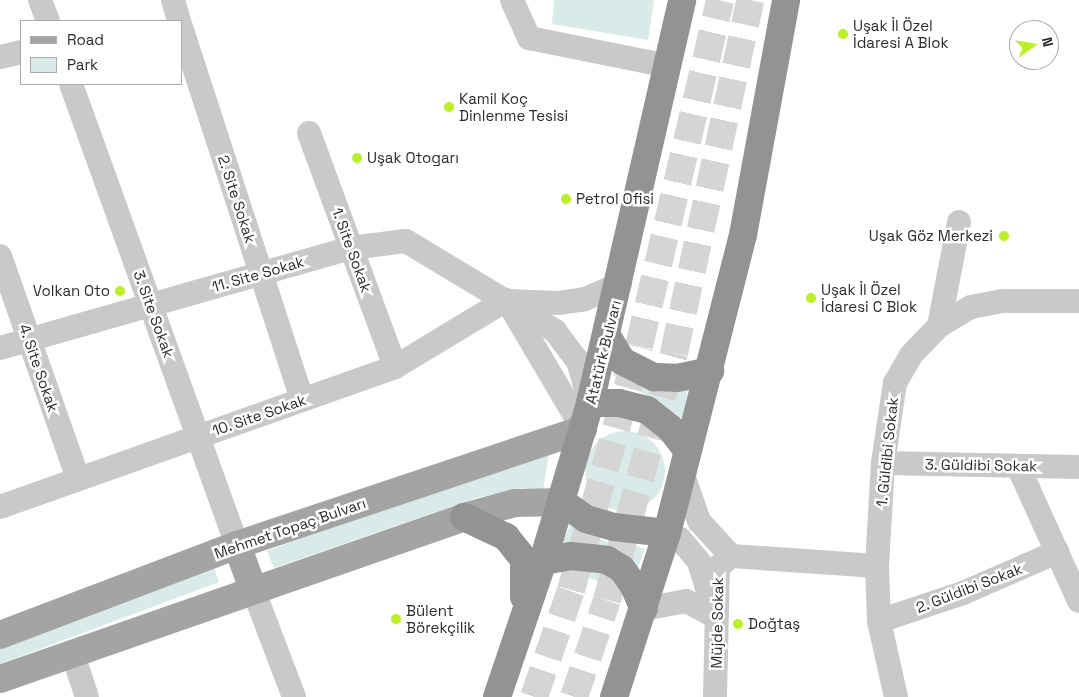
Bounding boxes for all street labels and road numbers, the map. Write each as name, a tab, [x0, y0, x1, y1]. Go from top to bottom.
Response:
street label: 2. Site Sokak	[214, 152, 260, 246]
street label: 1. Site Sokak	[328, 205, 376, 295]
street label: 11. Site Sokak	[210, 252, 306, 296]
street label: 3. Site Sokak	[130, 268, 178, 360]
street label: Atatürk Bulvarı	[581, 298, 625, 406]
street label: 4. Site Sokak	[15, 321, 63, 415]
street label: 10. Site Sokak	[209, 390, 309, 440]
street label: 1. Güldibi Sokak	[872, 396, 902, 508]
street label: 3. Güldibi Sokak	[924, 455, 1038, 475]
street label: Mehmet Topaç Bulvarı	[212, 494, 368, 562]
street label: 2. Güldibi Sokak	[913, 559, 1025, 617]
street label: Müjde Sokak	[707, 577, 727, 669]

